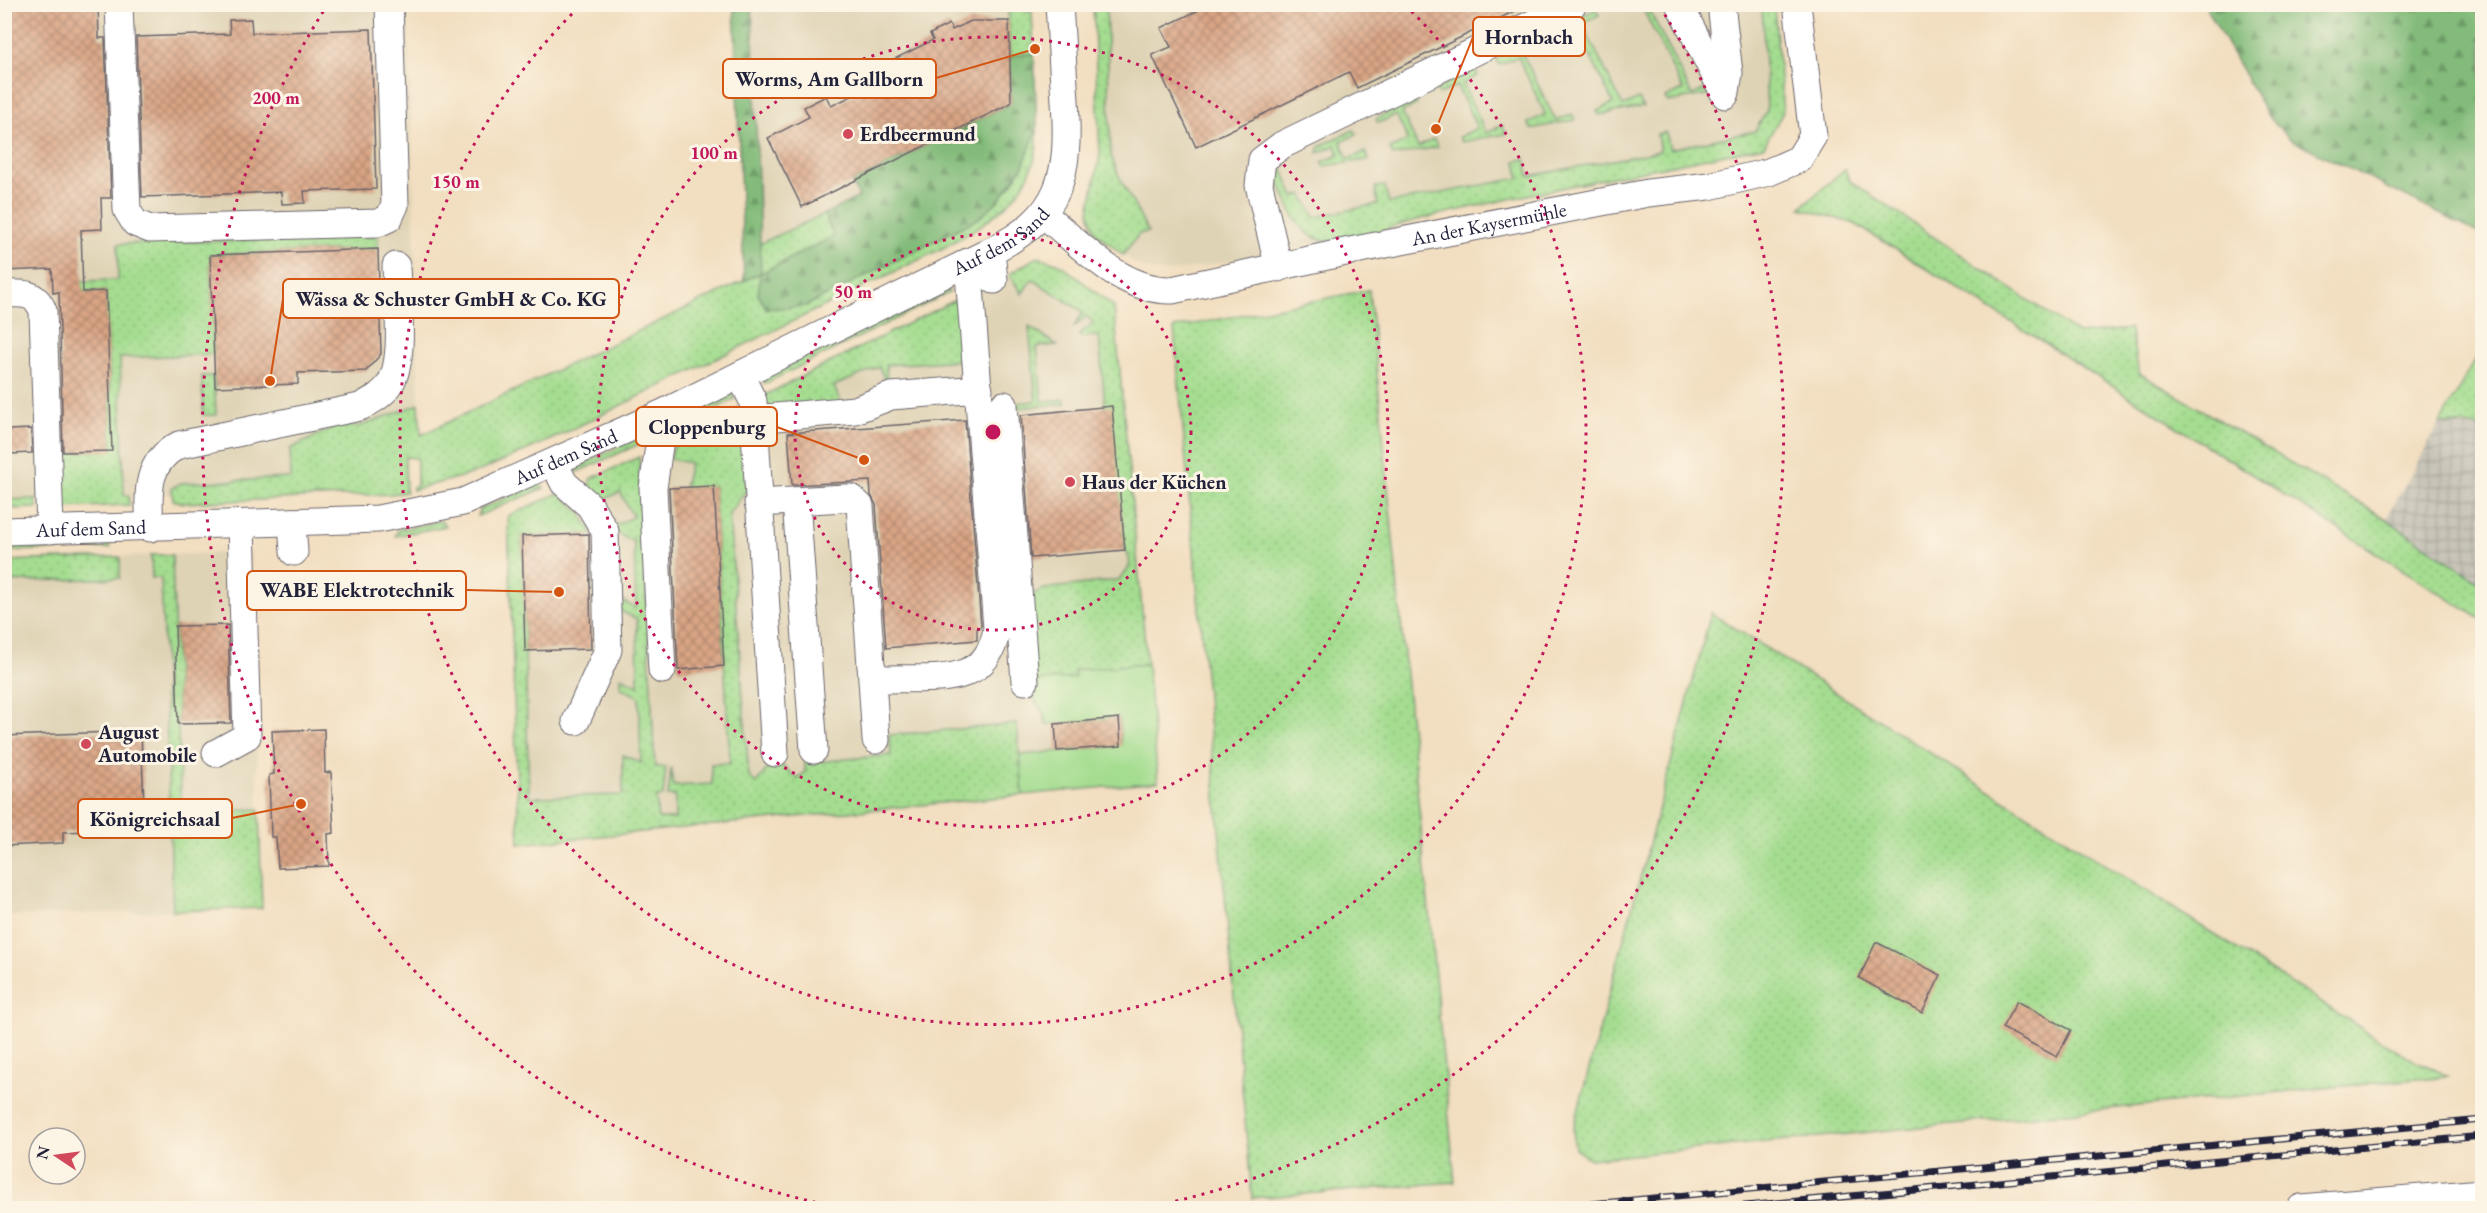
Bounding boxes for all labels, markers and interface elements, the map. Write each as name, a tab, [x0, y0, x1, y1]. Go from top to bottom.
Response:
callout: Hornbach	[1473, 17, 1585, 56]
text: Hornbach	[1485, 23, 1573, 50]
callout: Worms, Am Gallborn	[723, 59, 936, 98]
text: Worms, Am Gallborn	[735, 65, 923, 92]
text: 200 m	[252, 86, 300, 109]
place label: Erdbeermund	[860, 121, 976, 147]
marker: Erdbeermund	[841, 127, 855, 141]
text: 100 m	[690, 141, 738, 164]
text: 150 m	[432, 170, 480, 193]
street label: An der Kaysermühle	[1408, 196, 1569, 252]
street label: Auf dem Sand	[947, 201, 1056, 282]
callout: Wässa & Schuster GmbH & Co. KG	[283, 279, 619, 318]
text: 50 m	[834, 280, 872, 303]
text: Wässa & Schuster GmbH & Co. KG	[295, 285, 607, 312]
callout: Cloppenburg	[636, 407, 777, 446]
text: Cloppenburg	[649, 413, 766, 440]
street label: Auf dem Sand	[509, 422, 622, 491]
centre of rings	[983, 422, 1003, 442]
place label: Haus der Küchen	[1082, 469, 1227, 495]
marker: Haus der Küchen	[1063, 475, 1077, 489]
street label: Auf dem Sand	[34, 513, 147, 543]
callout: WABE Elektrotechnik	[247, 571, 466, 610]
text: WABE Elektrotechnik	[260, 576, 455, 603]
place label: August Automobile	[97, 719, 197, 768]
marker: August Automobile	[79, 737, 93, 751]
callout: Königreichsaal	[78, 799, 232, 838]
text: Königreichsaal	[90, 805, 220, 832]
north arrow	[27, 1126, 87, 1186]
text: N	[31, 1144, 55, 1161]

